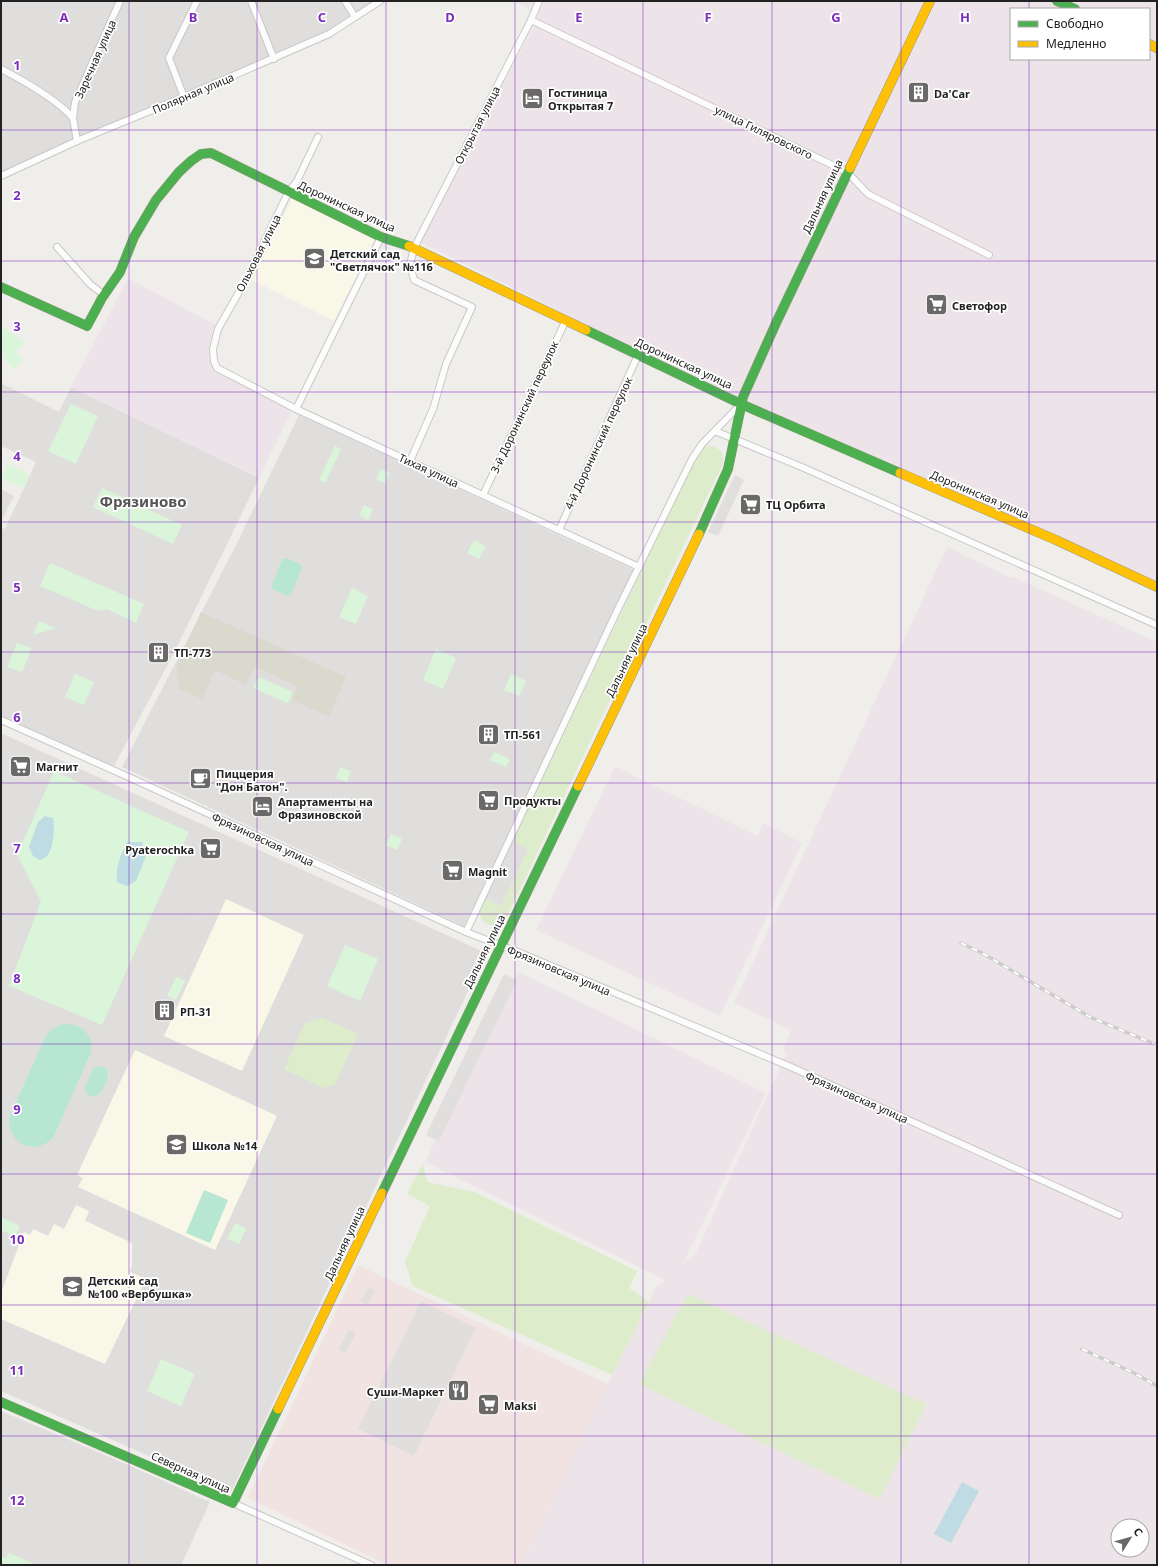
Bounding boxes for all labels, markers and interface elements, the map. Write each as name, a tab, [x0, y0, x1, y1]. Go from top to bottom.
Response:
text: A	[60, 8, 69, 26]
text: B	[189, 8, 197, 26]
text: C	[318, 8, 326, 26]
text: D	[445, 8, 455, 26]
text: E	[575, 8, 583, 26]
text: F	[704, 8, 712, 26]
text: G	[831, 8, 841, 26]
text: H	[960, 8, 970, 26]
legend	[1010, 8, 1150, 60]
text: Свободно	[1046, 15, 1104, 32]
street label: Заречная улица	[71, 17, 119, 101]
text: Медленно	[1046, 35, 1106, 52]
text: 1	[13, 56, 21, 74]
street label: Полярная улица	[150, 69, 236, 117]
building icon: Da'Car	[906, 80, 932, 106]
street label: Открытая улица	[451, 83, 503, 167]
hotel icon: Гостиница Открытая 7	[519, 85, 545, 111]
place label: Гостиница Открытая 7	[548, 85, 613, 113]
place label: Da'Car	[934, 86, 970, 101]
street label: улица Гиляровского	[713, 102, 815, 162]
street label: Дальняя улица	[798, 157, 846, 235]
street label: Доронинская улица	[296, 177, 398, 235]
text: 2	[13, 186, 21, 204]
street label: Ольховая улица	[232, 212, 284, 294]
school or university icon: Детский сад "Светлячок" №116	[301, 246, 327, 272]
place label: Детский сад "Светлячок" №116	[330, 246, 433, 274]
supermarket icon: Светофор	[923, 292, 949, 318]
place label: Светофор	[952, 298, 1007, 313]
text: 3	[13, 317, 21, 335]
street label: Доронинская улица	[633, 334, 735, 392]
street label: 3-й Доронинский переулок	[487, 338, 561, 476]
street label: 4-й Доронинский переулок	[561, 374, 635, 512]
text: 4	[13, 447, 21, 465]
street label: Тихая улица	[397, 450, 461, 490]
street label: Доронинская улица	[928, 466, 1032, 522]
district label: Фрязиново	[99, 491, 187, 511]
supermarket icon: ТЦ Орбита	[738, 491, 764, 517]
place label: ТЦ Орбита	[766, 497, 826, 512]
text: 5	[13, 578, 21, 596]
street label: Дальняя улица	[602, 621, 650, 699]
building icon: ТП-773	[145, 639, 171, 665]
place label: ТП-773	[174, 645, 211, 660]
text: 6	[13, 708, 21, 726]
building icon: ТП-561	[476, 721, 502, 747]
place label: ТП-561	[504, 727, 541, 742]
supermarket icon: Магнит	[8, 753, 34, 779]
place label: Магнит	[36, 759, 79, 774]
cafe icon: Пиццерия "Дон Батон".	[188, 766, 214, 792]
place label: Пиццерия "Дон Батон".	[216, 766, 288, 794]
supermarket icon: Продукты	[476, 787, 502, 813]
place label: Продукты	[504, 793, 561, 808]
hotel icon: Апартаменты на Фрязиновской	[250, 794, 276, 820]
place label: Апартаменты на Фрязиновской	[278, 794, 373, 822]
street label: Фрязиновская улица	[209, 809, 317, 869]
supermarket icon: Pyaterochka	[197, 836, 223, 862]
text: 7	[13, 839, 21, 857]
place label: Pyaterochka	[125, 842, 194, 857]
supermarket icon: Magnit	[439, 858, 465, 884]
place label: Magnit	[468, 864, 507, 879]
street label: Дальняя улица	[460, 912, 508, 990]
street label: Фрязиновская улица	[505, 941, 613, 999]
text: 8	[13, 969, 21, 987]
building icon: РП-31	[152, 998, 178, 1024]
place label: РП-31	[180, 1004, 211, 1019]
street label: Фрязиновская улица	[803, 1068, 911, 1126]
text: 9	[13, 1100, 21, 1118]
school or university icon: Школа №14	[164, 1132, 190, 1158]
place label: Школа №14	[192, 1138, 258, 1153]
street label: Дальняя улица	[320, 1204, 368, 1282]
text: 10	[10, 1230, 24, 1248]
school or university icon: Детский сад №100 «Вербушка»	[60, 1273, 86, 1299]
place label: Детский сад №100 «Вербушка»	[88, 1273, 192, 1301]
text: 11	[10, 1361, 24, 1379]
restaurant icon: Суши-Маркет	[446, 1378, 472, 1404]
place label: Суши-Маркет	[367, 1384, 444, 1399]
supermarket icon: Maksi	[475, 1392, 501, 1418]
place label: Maksi	[504, 1398, 537, 1413]
street label: Северная улица	[149, 1448, 233, 1496]
text: 12	[10, 1491, 24, 1509]
north arrow	[1110, 1518, 1150, 1558]
text: С	[1130, 1524, 1147, 1539]

